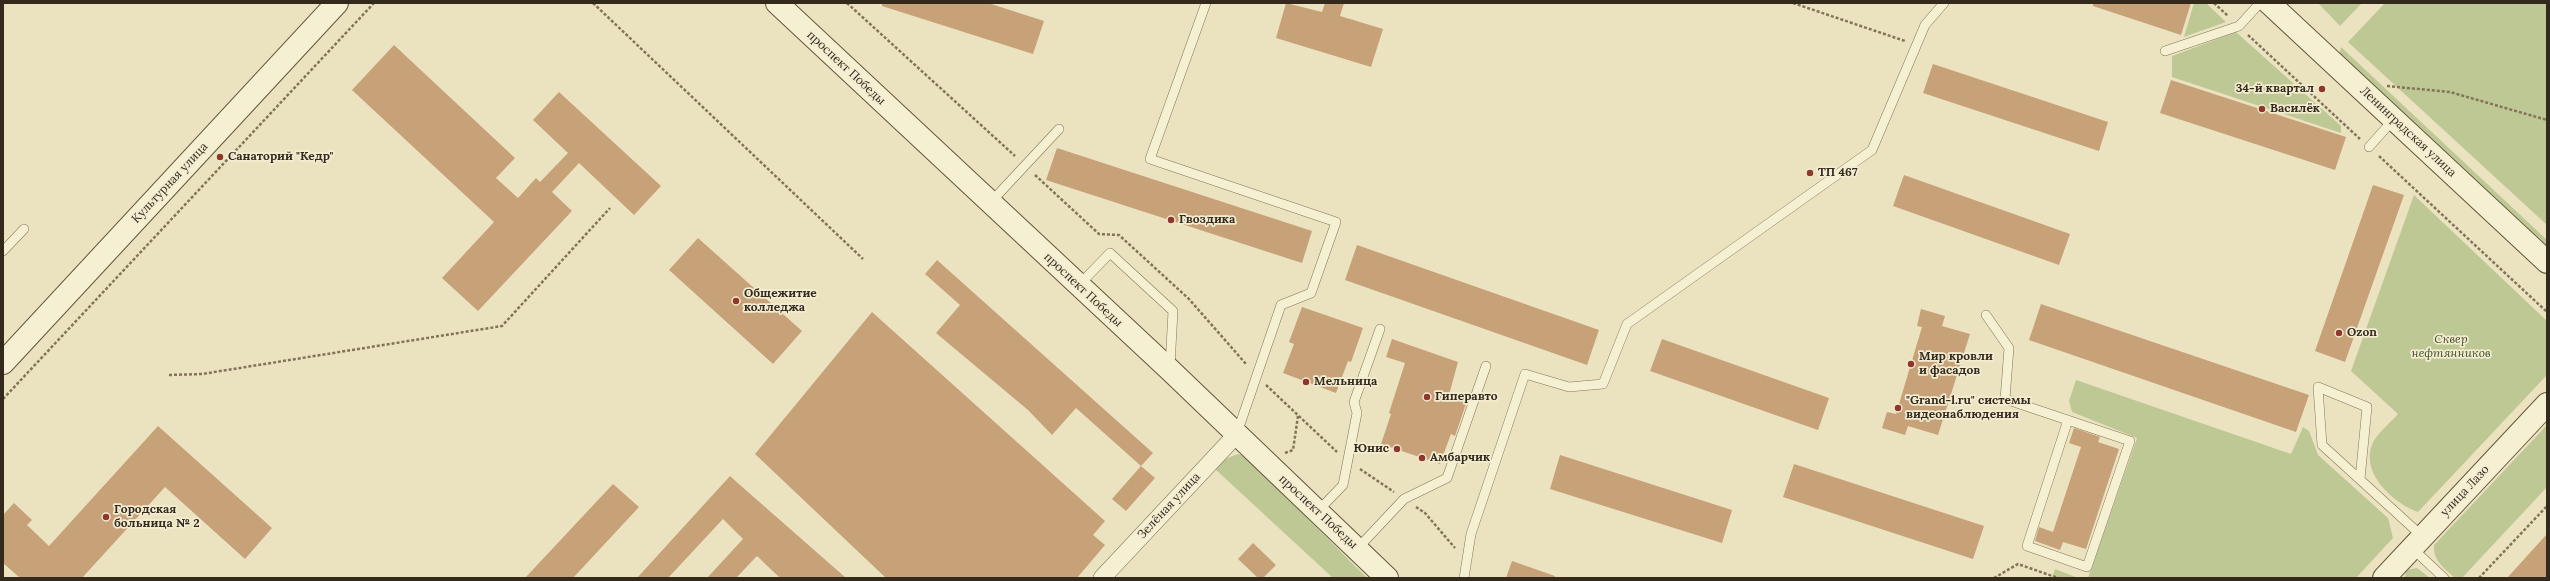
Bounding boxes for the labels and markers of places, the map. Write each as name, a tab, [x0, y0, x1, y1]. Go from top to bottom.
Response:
place label: 34-й квартал	[2236, 82, 2314, 96]
marker: 34-й квартал	[2317, 84, 2327, 94]
place label: Василёк	[2270, 102, 2320, 116]
marker: Василёк	[2257, 104, 2267, 114]
place label: Санаторий "Кедр"	[228, 150, 333, 164]
marker: Санаторий "Кедр"	[215, 152, 225, 162]
place label: ТП 467	[1818, 166, 1858, 180]
marker: ТП 467	[1805, 168, 1815, 178]
place label: Гвоздика	[1179, 213, 1235, 227]
marker: Гвоздика	[1166, 215, 1176, 225]
place label: Общежитие колледжа	[744, 287, 817, 315]
marker: Общежитие колледжа	[731, 296, 741, 306]
place label: Ozon	[2347, 326, 2377, 340]
marker: Ozon	[2334, 328, 2344, 338]
place label: Мир кровли и фасадов	[1919, 350, 1993, 378]
marker: Мир кровли и фасадов	[1906, 359, 1916, 369]
place label: Мельница	[1314, 375, 1377, 389]
marker: Мельница	[1301, 377, 1311, 387]
place label: Гиперавто	[1435, 390, 1498, 404]
marker: Гиперавто	[1422, 392, 1432, 402]
place label: "Grand-l.ru" системы видеонаблюдения	[1906, 394, 2031, 422]
marker: "Grand-l.ru" системы видеонаблюдения	[1893, 403, 1903, 413]
place label: Юнис	[1353, 442, 1389, 456]
marker: Юнис	[1392, 444, 1402, 454]
place label: Амбарчик	[1430, 451, 1490, 465]
marker: Амбарчик	[1417, 453, 1427, 463]
place label: Городская больница № 2	[114, 503, 200, 531]
marker: Городская больница № 2	[101, 512, 111, 522]

